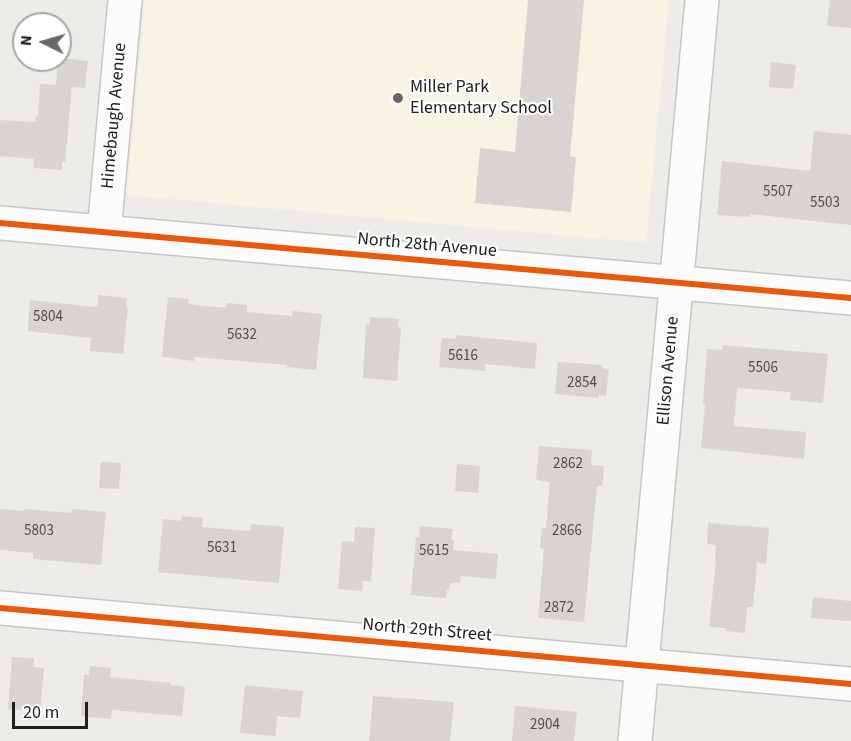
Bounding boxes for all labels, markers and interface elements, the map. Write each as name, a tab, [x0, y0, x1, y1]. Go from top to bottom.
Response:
north arrow	[12, 12, 72, 72]
text: N	[15, 34, 37, 47]
street label: Himebaugh Avenue	[98, 42, 132, 190]
place label: Miller Park Elementary School	[410, 77, 552, 119]
marker: Miller Park Elementary School	[391, 91, 405, 105]
house number: 5507	[763, 184, 793, 202]
house number: 5503	[810, 195, 840, 213]
street label: North 28th Avenue	[356, 229, 498, 263]
house number: 5804	[33, 309, 63, 327]
street label: Ellison Avenue	[653, 316, 685, 426]
house number: 5632	[227, 327, 257, 345]
house number: 5616	[448, 348, 478, 366]
house number: 5506	[748, 360, 778, 378]
house number: 2854	[567, 375, 597, 393]
house number: 2862	[553, 456, 583, 474]
house number: 5803	[24, 523, 54, 541]
house number: 2866	[552, 523, 582, 541]
house number: 5631	[207, 540, 237, 558]
house number: 5615	[419, 543, 449, 561]
house number: 2872	[544, 600, 574, 618]
street label: North 29th Street	[362, 615, 492, 647]
scale bar	[15, 690, 92, 728]
text: 20 m	[23, 700, 59, 725]
house number: 2904	[530, 717, 560, 735]

